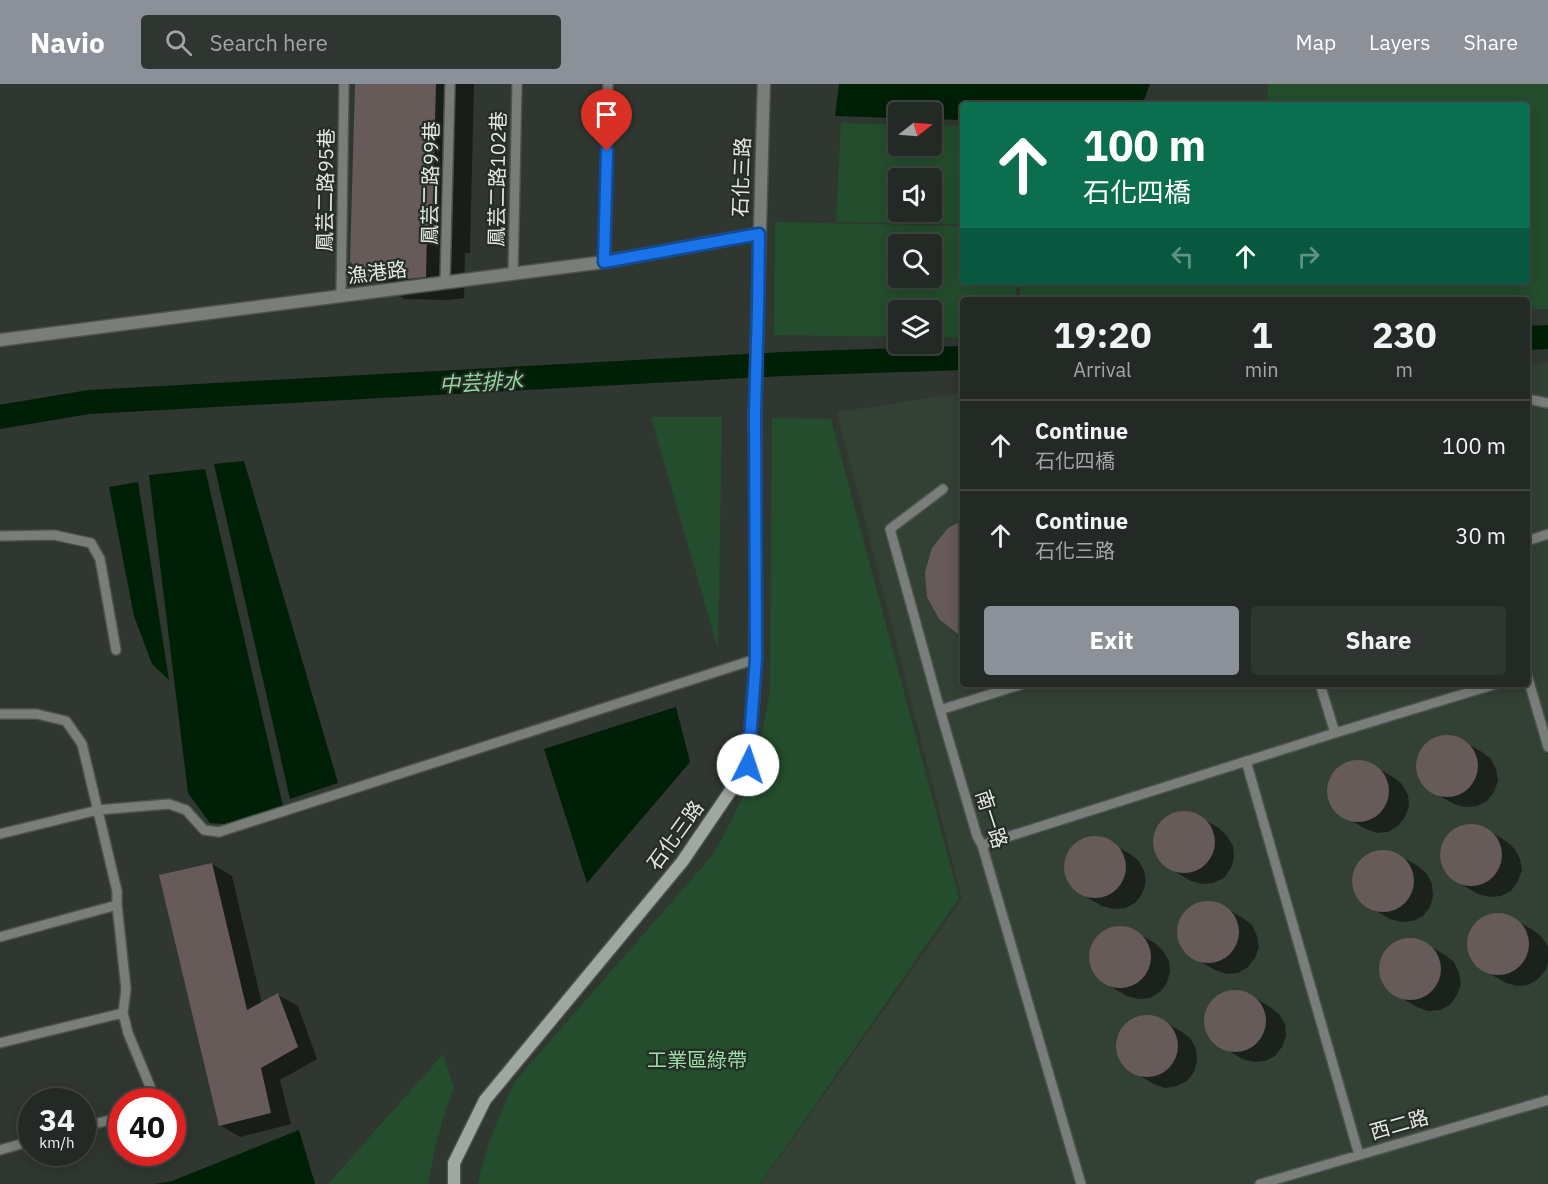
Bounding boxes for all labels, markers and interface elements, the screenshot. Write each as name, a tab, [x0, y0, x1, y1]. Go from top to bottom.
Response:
search box	[141, 15, 561, 69]
text: Navio	[30, 24, 105, 61]
icon: search	[162, 26, 195, 59]
text: Search here	[210, 28, 328, 57]
text: Map	[1296, 28, 1336, 56]
text: Layers	[1369, 28, 1431, 56]
text: Share	[1464, 28, 1518, 56]
pin	[581, 89, 632, 151]
icon: arrive	[590, 98, 623, 131]
north arrow	[888, 102, 942, 156]
map controls	[888, 102, 942, 354]
street label: 鳳芸二路102巷	[482, 111, 512, 247]
text: 100 m	[1083, 118, 1206, 173]
street label: 鳳芸二路99巷	[415, 121, 445, 245]
icon: ahead	[984, 126, 1062, 204]
street label: 鳳芸二路95巷	[310, 128, 340, 252]
street label: 石化三路	[726, 137, 756, 217]
button: sound	[888, 168, 942, 222]
text: 石化四橋	[1083, 174, 1191, 209]
button: search	[888, 234, 942, 288]
icon: left	[1166, 240, 1199, 273]
icon: ahead	[1229, 240, 1262, 273]
icon: right	[1292, 240, 1325, 273]
street label: 漁港路	[346, 255, 408, 289]
button: layers	[888, 300, 942, 354]
text: 19:20	[1053, 311, 1152, 358]
text: 1	[1251, 311, 1273, 358]
text: 230	[1372, 311, 1437, 358]
text: Arrival	[1073, 356, 1132, 383]
text: min	[1245, 356, 1279, 383]
text: m	[1396, 356, 1413, 383]
water label: 中芸排水	[438, 366, 525, 398]
text: Continue	[1035, 416, 1128, 445]
icon: ahead	[984, 429, 1017, 462]
text: 100 m	[1442, 431, 1506, 460]
text: 石化四橋	[1035, 447, 1115, 474]
text: Continue	[1035, 506, 1128, 535]
icon: ahead	[984, 519, 1017, 552]
text: 30 m	[1455, 521, 1506, 550]
text: 石化三路	[1035, 537, 1115, 564]
button: Exit	[984, 606, 1239, 675]
button: Share	[1251, 606, 1506, 675]
position arrow	[716, 733, 780, 797]
street label: 南一路	[970, 786, 1014, 852]
street label: 石化三路	[641, 795, 709, 875]
park label: 工業區綠帶	[647, 1046, 747, 1073]
speed limit sign: 40	[108, 1088, 186, 1166]
text: 34	[39, 1100, 75, 1139]
street label: 西二路	[1366, 1103, 1432, 1145]
text: km/h	[39, 1133, 75, 1152]

